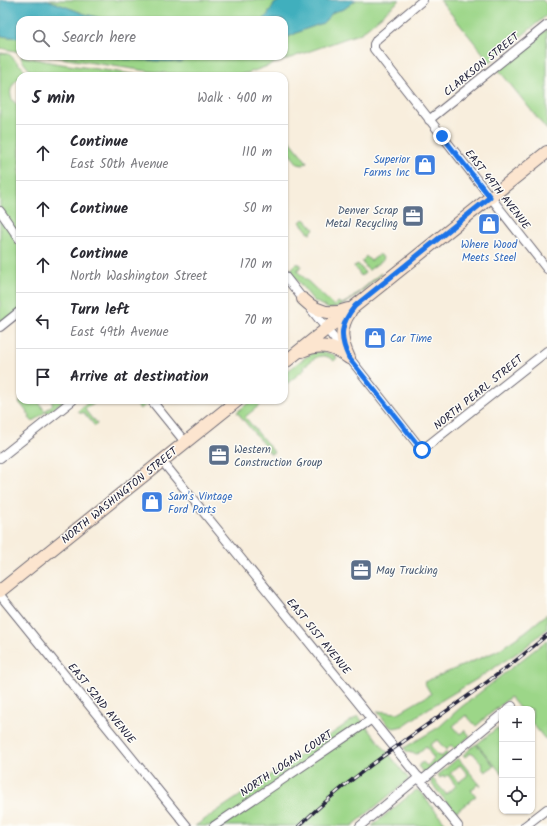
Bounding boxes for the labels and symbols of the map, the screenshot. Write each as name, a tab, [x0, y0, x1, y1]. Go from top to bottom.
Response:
street label: CLARKSON STREET	[440, 28, 525, 101]
route end	[433, 127, 451, 145]
street label: EAST 49TH AVENUE	[460, 146, 535, 234]
place label: Superior Farms Inc	[363, 151, 411, 182]
shop icon: Superior Farms Inc	[412, 152, 438, 178]
place label: Denver Scrap Metal Recycling	[325, 202, 399, 233]
office icon: Denver Scrap Metal Recycling	[400, 203, 426, 229]
shop icon: Where Wood Meets Steel	[476, 211, 502, 237]
place label: Where Wood Meets Steel	[461, 236, 518, 267]
shop icon: Car Time	[362, 325, 388, 351]
place label: Car Time	[390, 330, 432, 348]
street label: NORTH PEARL STREET	[430, 350, 528, 435]
place label: Western Construction Group	[234, 441, 323, 472]
route start	[413, 441, 431, 459]
street label: NORTH WASHINGTON STREET	[57, 442, 183, 549]
office icon: Western Construction Group	[206, 442, 232, 468]
place label: Sam's Vintage Ford Parts	[168, 488, 232, 519]
shop icon: Sam's Vintage Ford Parts	[139, 489, 165, 515]
office icon: May Trucking	[348, 557, 374, 583]
place label: May Trucking	[376, 562, 438, 580]
street label: EAST 51ST AVENUE	[282, 594, 355, 679]
street label: EAST 52ND AVENUE	[63, 659, 140, 749]
street label: NORTH LOGAN COURT	[237, 725, 337, 802]

